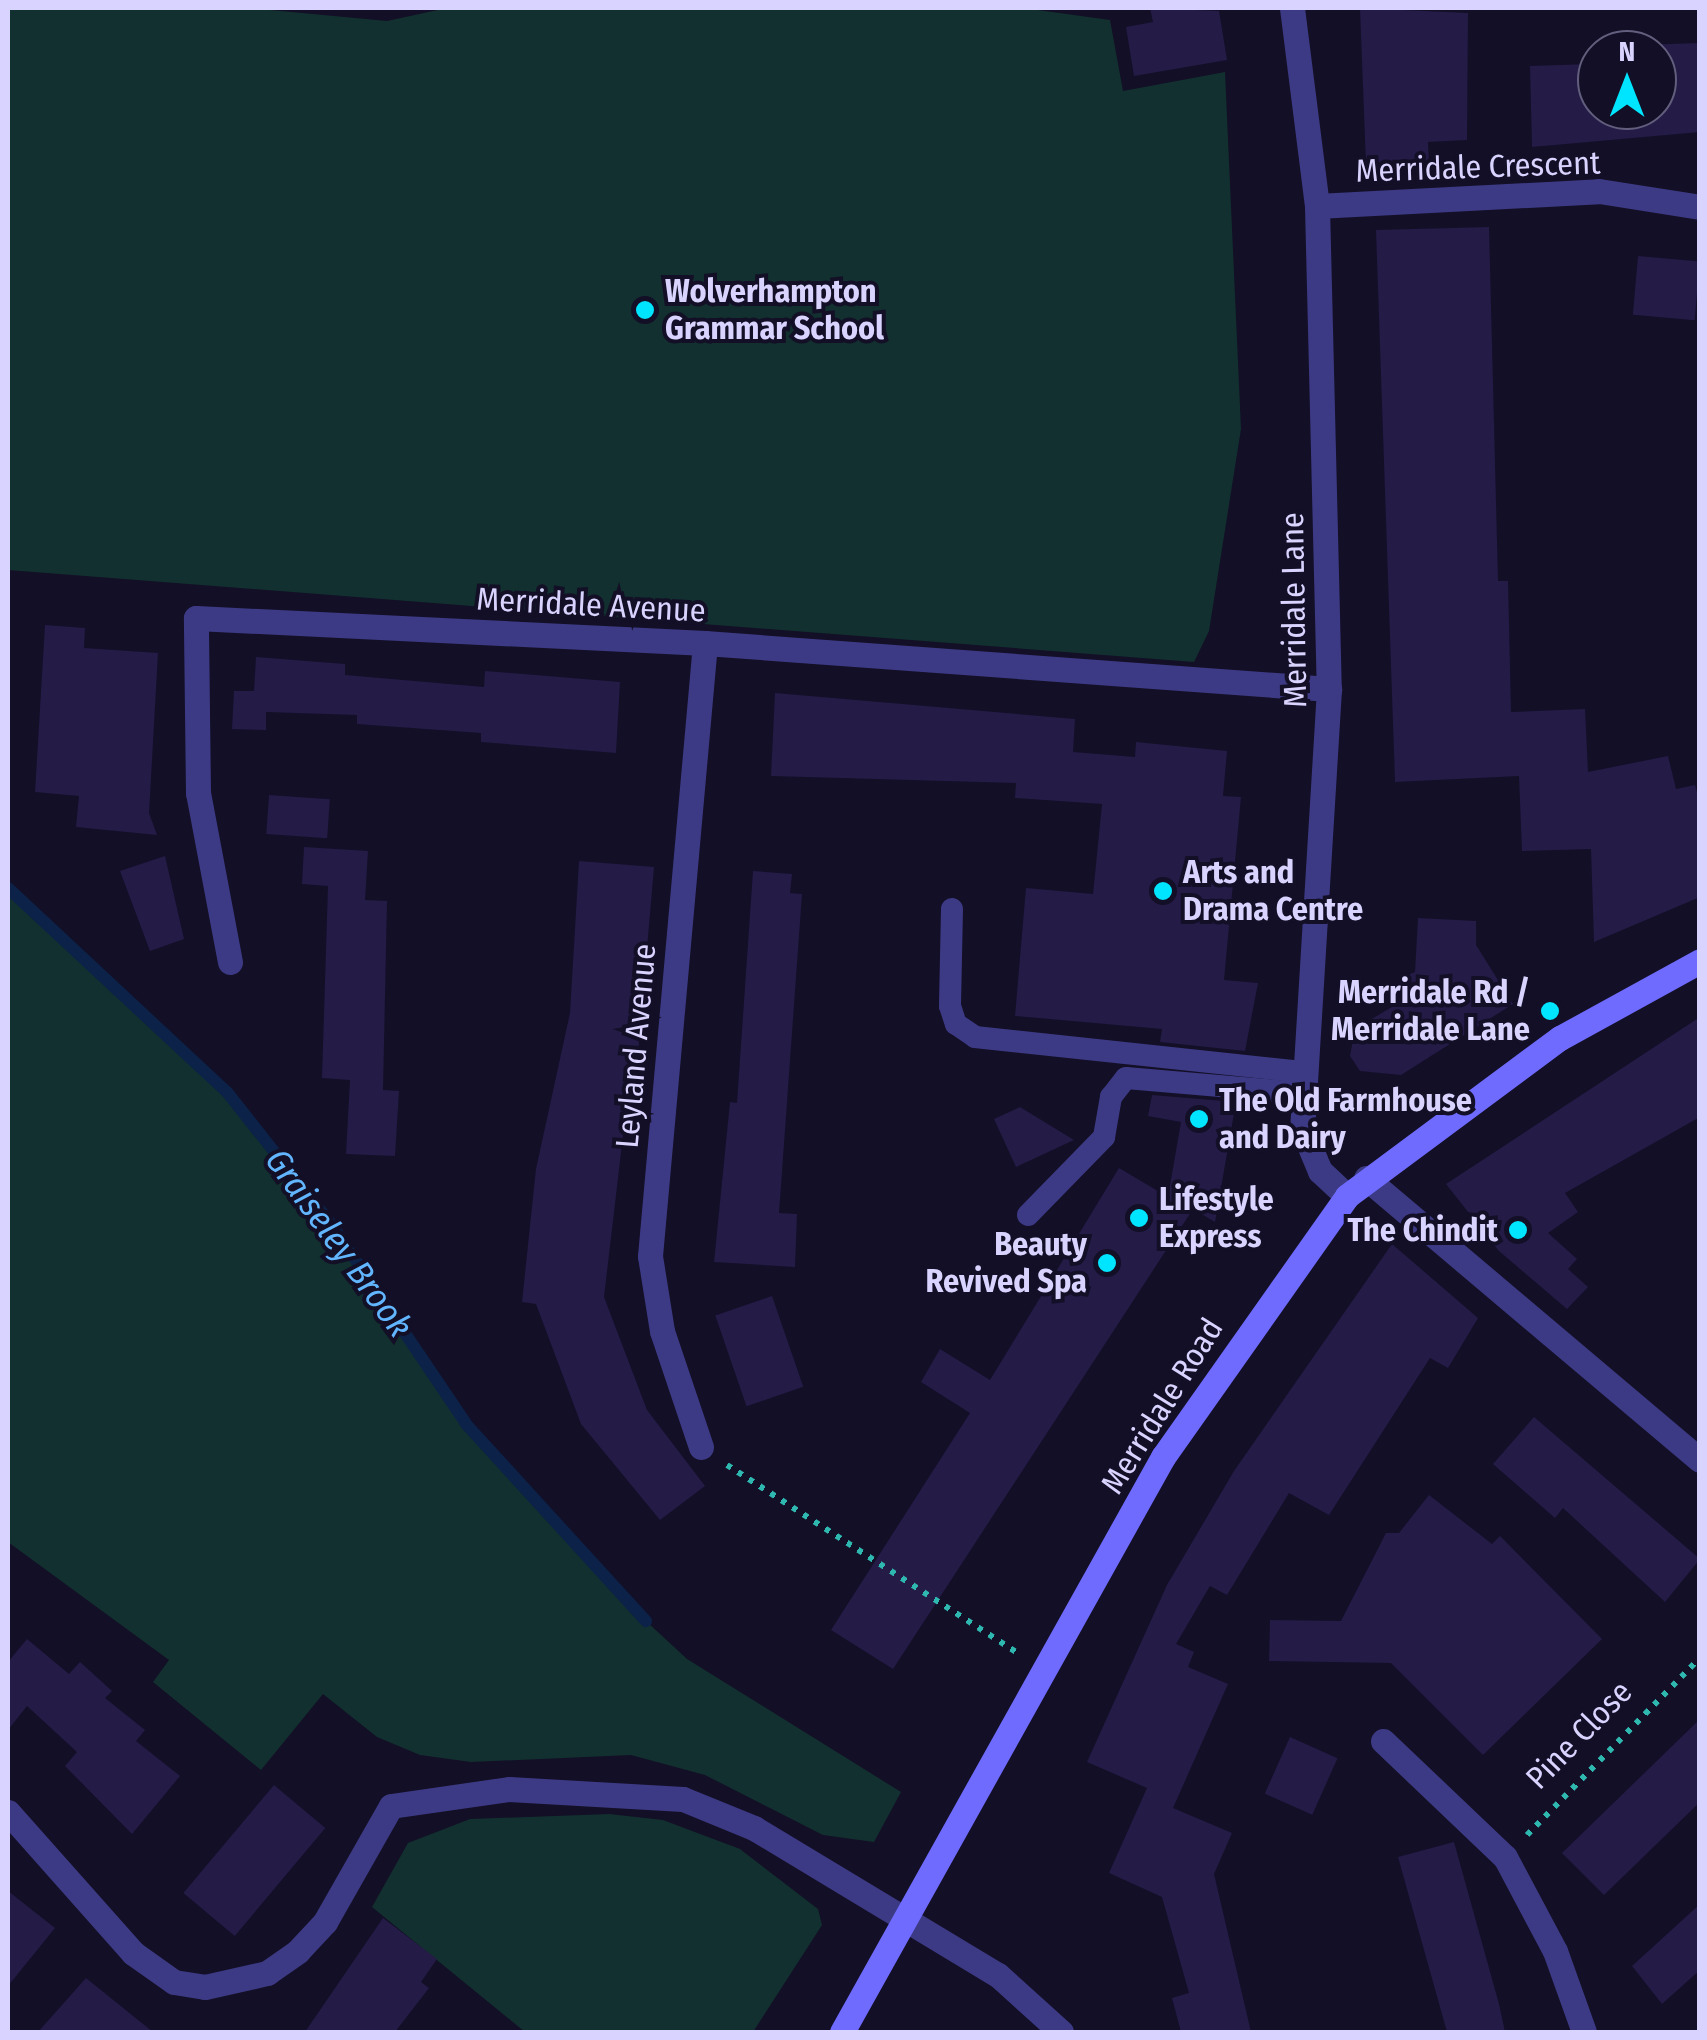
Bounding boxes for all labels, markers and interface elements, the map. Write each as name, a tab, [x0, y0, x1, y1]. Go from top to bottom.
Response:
north arrow	[1577, 30, 1677, 130]
text: N	[1619, 35, 1635, 68]
street label: Merridale Crescent	[1355, 144, 1601, 190]
place label: Wolverhampton Grammar School	[665, 273, 884, 348]
marker: Wolverhampton Grammar School	[634, 299, 656, 321]
street label: Merridale Lane	[1273, 512, 1315, 708]
street label: Merridale Avenue	[476, 580, 706, 630]
place label: Arts and Drama Centre	[1183, 854, 1363, 929]
marker: Arts and Drama Centre	[1152, 880, 1174, 902]
street label: Leyland Avenue	[608, 942, 664, 1150]
place label: Merridale Rd / Merridale Lane	[1331, 974, 1530, 1049]
marker: Merridale Rd / Merridale Lane	[1539, 1000, 1561, 1022]
place label: The Old Farmhouse and Dairy	[1219, 1082, 1472, 1157]
marker: The Old Farmhouse and Dairy	[1188, 1108, 1210, 1130]
water label: Graiseley Brook	[257, 1141, 421, 1345]
place label: Lifestyle Express	[1159, 1181, 1274, 1256]
marker: Lifestyle Express	[1128, 1207, 1150, 1229]
place label: The Chindit	[1347, 1211, 1498, 1249]
marker: The Chindit	[1507, 1219, 1529, 1241]
place label: Beauty Revived Spa	[925, 1226, 1087, 1301]
marker: Beauty Revived Spa	[1096, 1252, 1118, 1274]
street label: Merridale Road	[1093, 1311, 1231, 1501]
street label: Pine Close	[1518, 1673, 1640, 1797]

